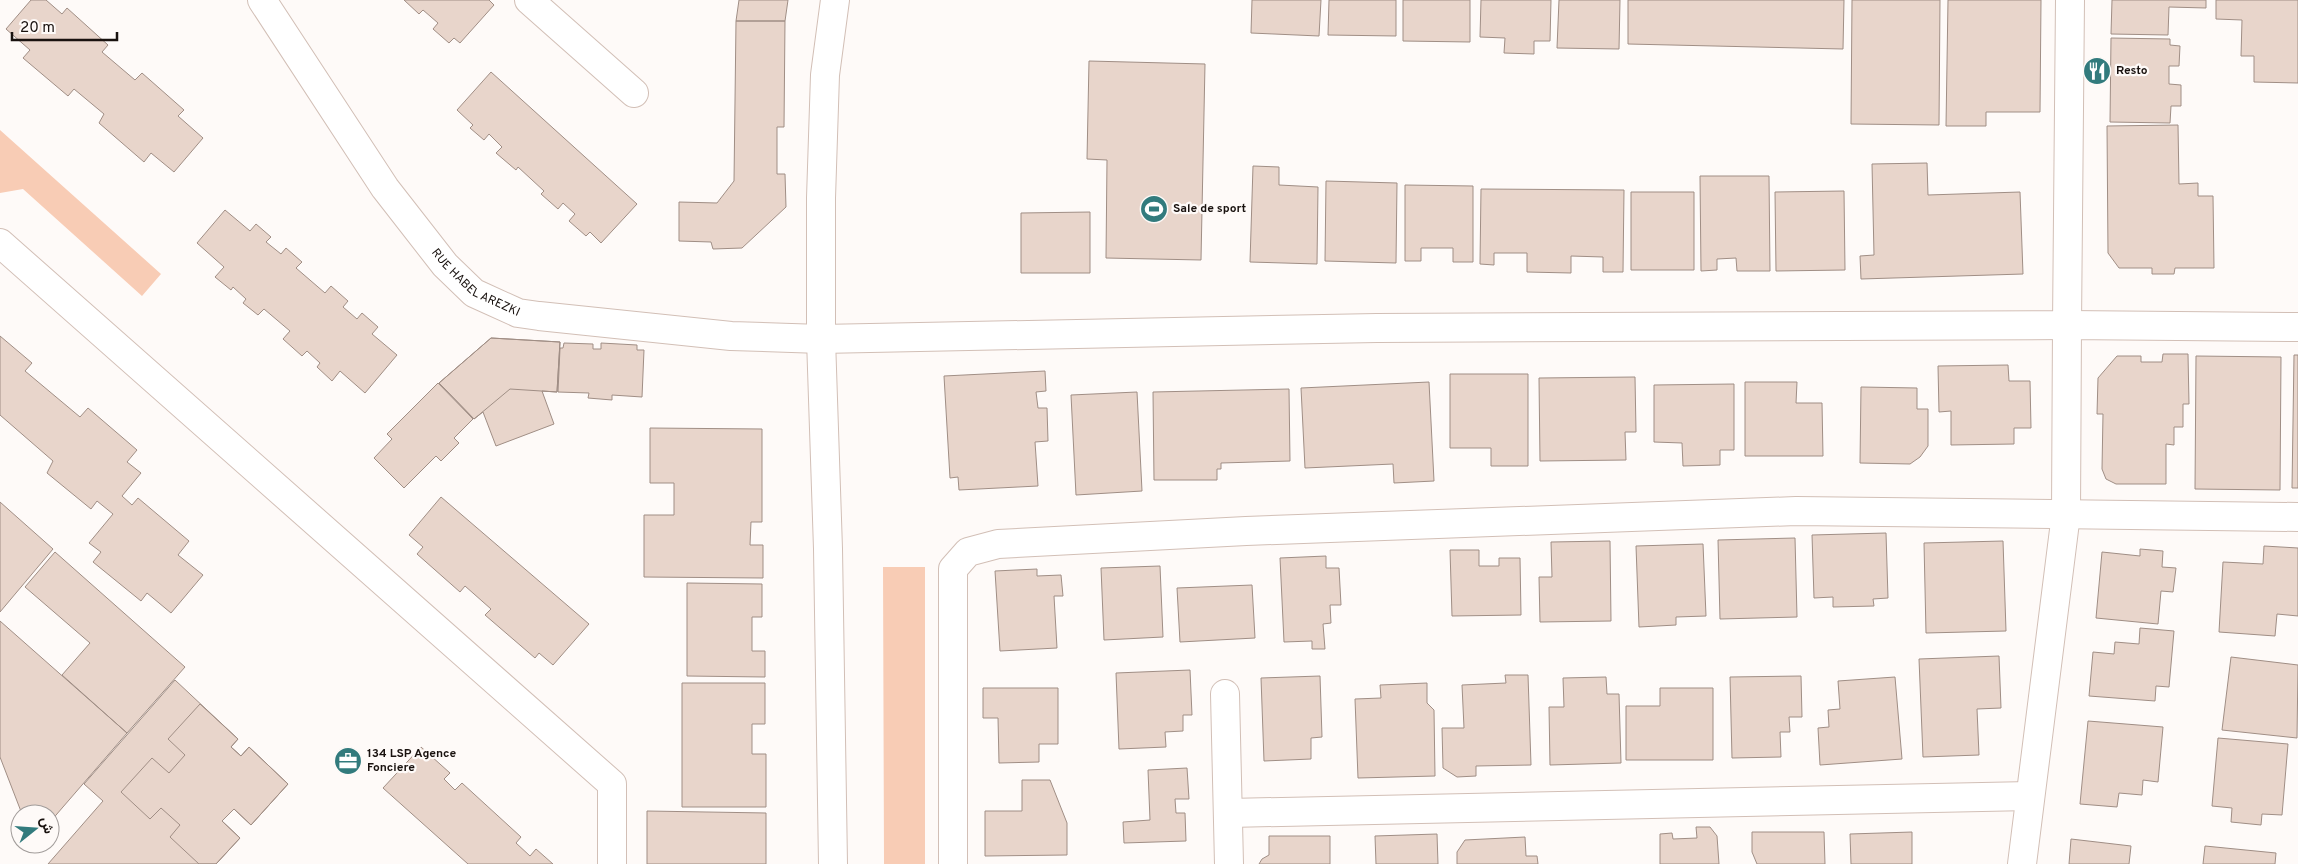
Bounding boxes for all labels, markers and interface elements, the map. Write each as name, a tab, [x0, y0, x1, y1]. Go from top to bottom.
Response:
scale bar	[12, 10, 118, 42]
text: 20 m	[20, 19, 55, 38]
restaurant icon: Resto	[2082, 56, 2112, 86]
place label: Resto	[2116, 63, 2148, 79]
sports icon: Sale de sport	[1139, 194, 1169, 224]
place label: Sale de sport	[1173, 201, 1246, 217]
street label: RUE HABEL AREZKI	[427, 246, 522, 321]
office icon: 134 LSP Agence Fonciere	[333, 746, 363, 776]
place label: 134 LSP Agence Fonciere	[367, 746, 457, 776]
north arrow	[10, 804, 60, 854]
text: ش	[35, 815, 57, 836]

